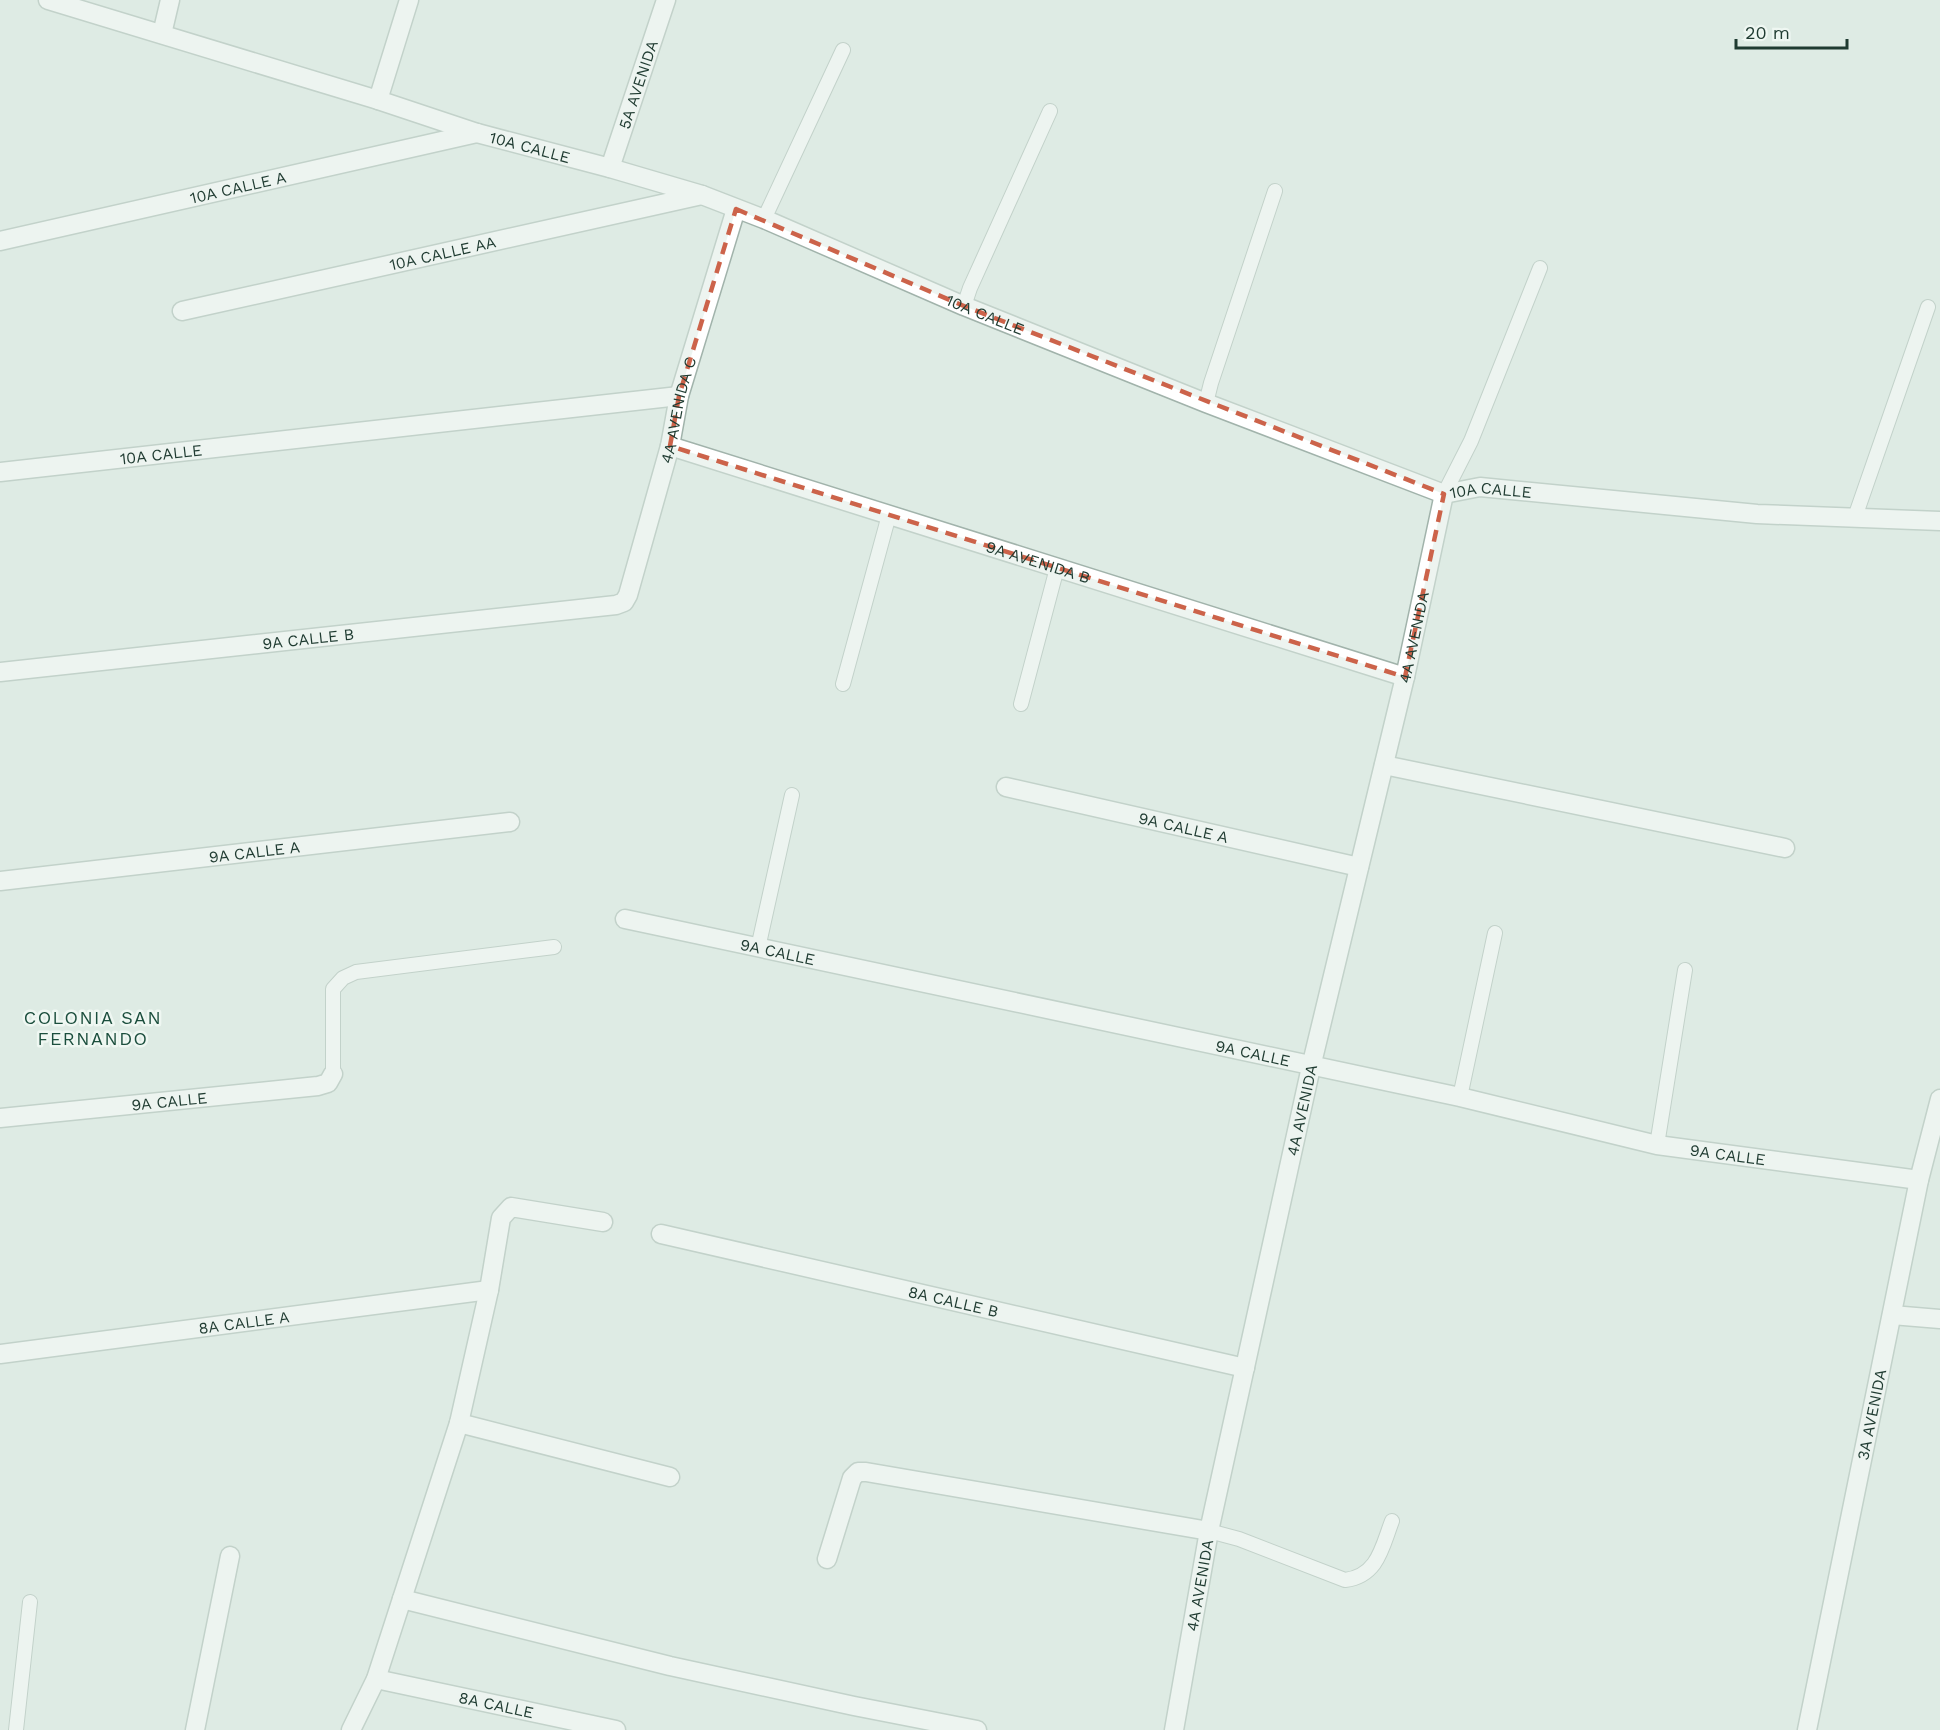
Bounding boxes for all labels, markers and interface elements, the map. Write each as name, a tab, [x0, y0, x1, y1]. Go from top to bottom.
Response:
scale bar	[1736, 12, 1847, 50]
text: 20 m	[1745, 22, 1790, 43]
street label: 5A AVENIDA	[614, 37, 662, 131]
street label: 10A CALLE	[488, 127, 572, 167]
street label: 10A CALLE A	[188, 167, 288, 207]
street label: 10A CALLE AA	[388, 232, 498, 274]
street label: 10A CALLE	[943, 290, 1027, 339]
street label: 4A AVENIDA C	[656, 354, 700, 465]
street label: 10A CALLE	[119, 440, 203, 468]
street label: 10A CALLE	[1448, 477, 1533, 502]
street label: 9A AVENIDA B	[984, 536, 1093, 587]
street label: 4A AVENIDA	[1394, 589, 1433, 685]
street label: 9A CALLE B	[261, 624, 355, 653]
street label: 9A CALLE A	[1137, 808, 1231, 847]
street label: 9A CALLE A	[208, 837, 301, 866]
street label: 9A CALLE	[738, 934, 817, 969]
district label: COLONIA SAN FERNANDO	[24, 1007, 162, 1049]
street label: 9A CALLE	[1214, 1036, 1292, 1070]
street label: 4A AVENIDA	[1282, 1062, 1321, 1158]
street label: 9A CALLE	[130, 1088, 208, 1114]
street label: 9A CALLE	[1689, 1140, 1767, 1169]
street label: 8A CALLE B	[906, 1282, 1000, 1321]
street label: 8A CALLE A	[197, 1307, 291, 1337]
street label: 3A AVENIDA	[1853, 1367, 1890, 1462]
street label: 4A AVENIDA	[1182, 1537, 1217, 1633]
street label: 8A CALLE	[457, 1687, 536, 1722]

